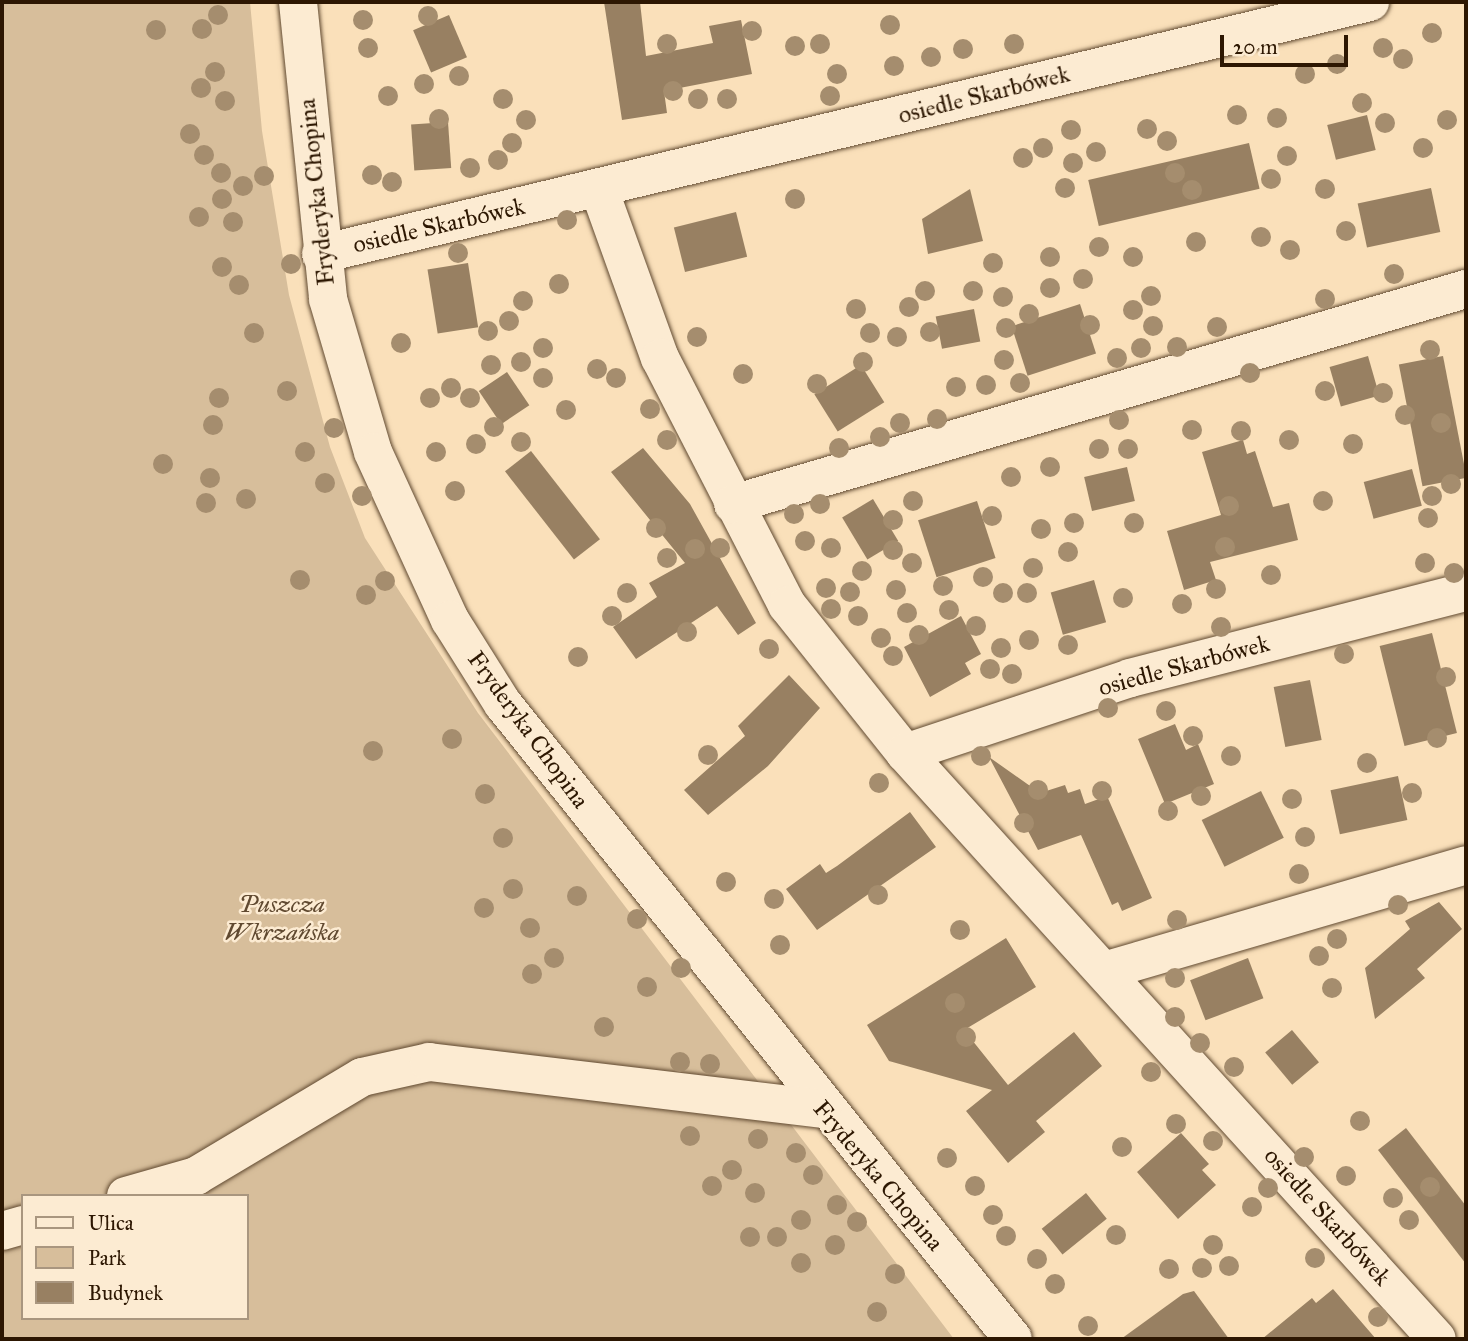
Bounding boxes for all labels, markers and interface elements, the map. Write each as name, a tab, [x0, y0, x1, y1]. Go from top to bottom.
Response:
scale bar	[1223, 21, 1351, 65]
text: 20 m	[1233, 34, 1278, 60]
street label: osiedle Skarbówek	[895, 60, 1073, 130]
street label: Fryderyka Chopina	[293, 97, 341, 287]
street label: osiedle Skarbówek	[350, 192, 528, 260]
street label: osiedle Skarbówek	[1095, 629, 1273, 703]
street label: Fryderyka Chopina	[461, 646, 595, 814]
park label: Puszcza Wkrzańska	[225, 891, 339, 947]
street label: Fryderyka Chopina	[807, 1095, 949, 1257]
street label: osiedle Skarbówek	[1258, 1142, 1396, 1292]
legend	[21, 1194, 248, 1320]
text: Ulica	[88, 1210, 134, 1236]
text: Park	[88, 1245, 126, 1271]
text: Budynek	[88, 1280, 163, 1306]

